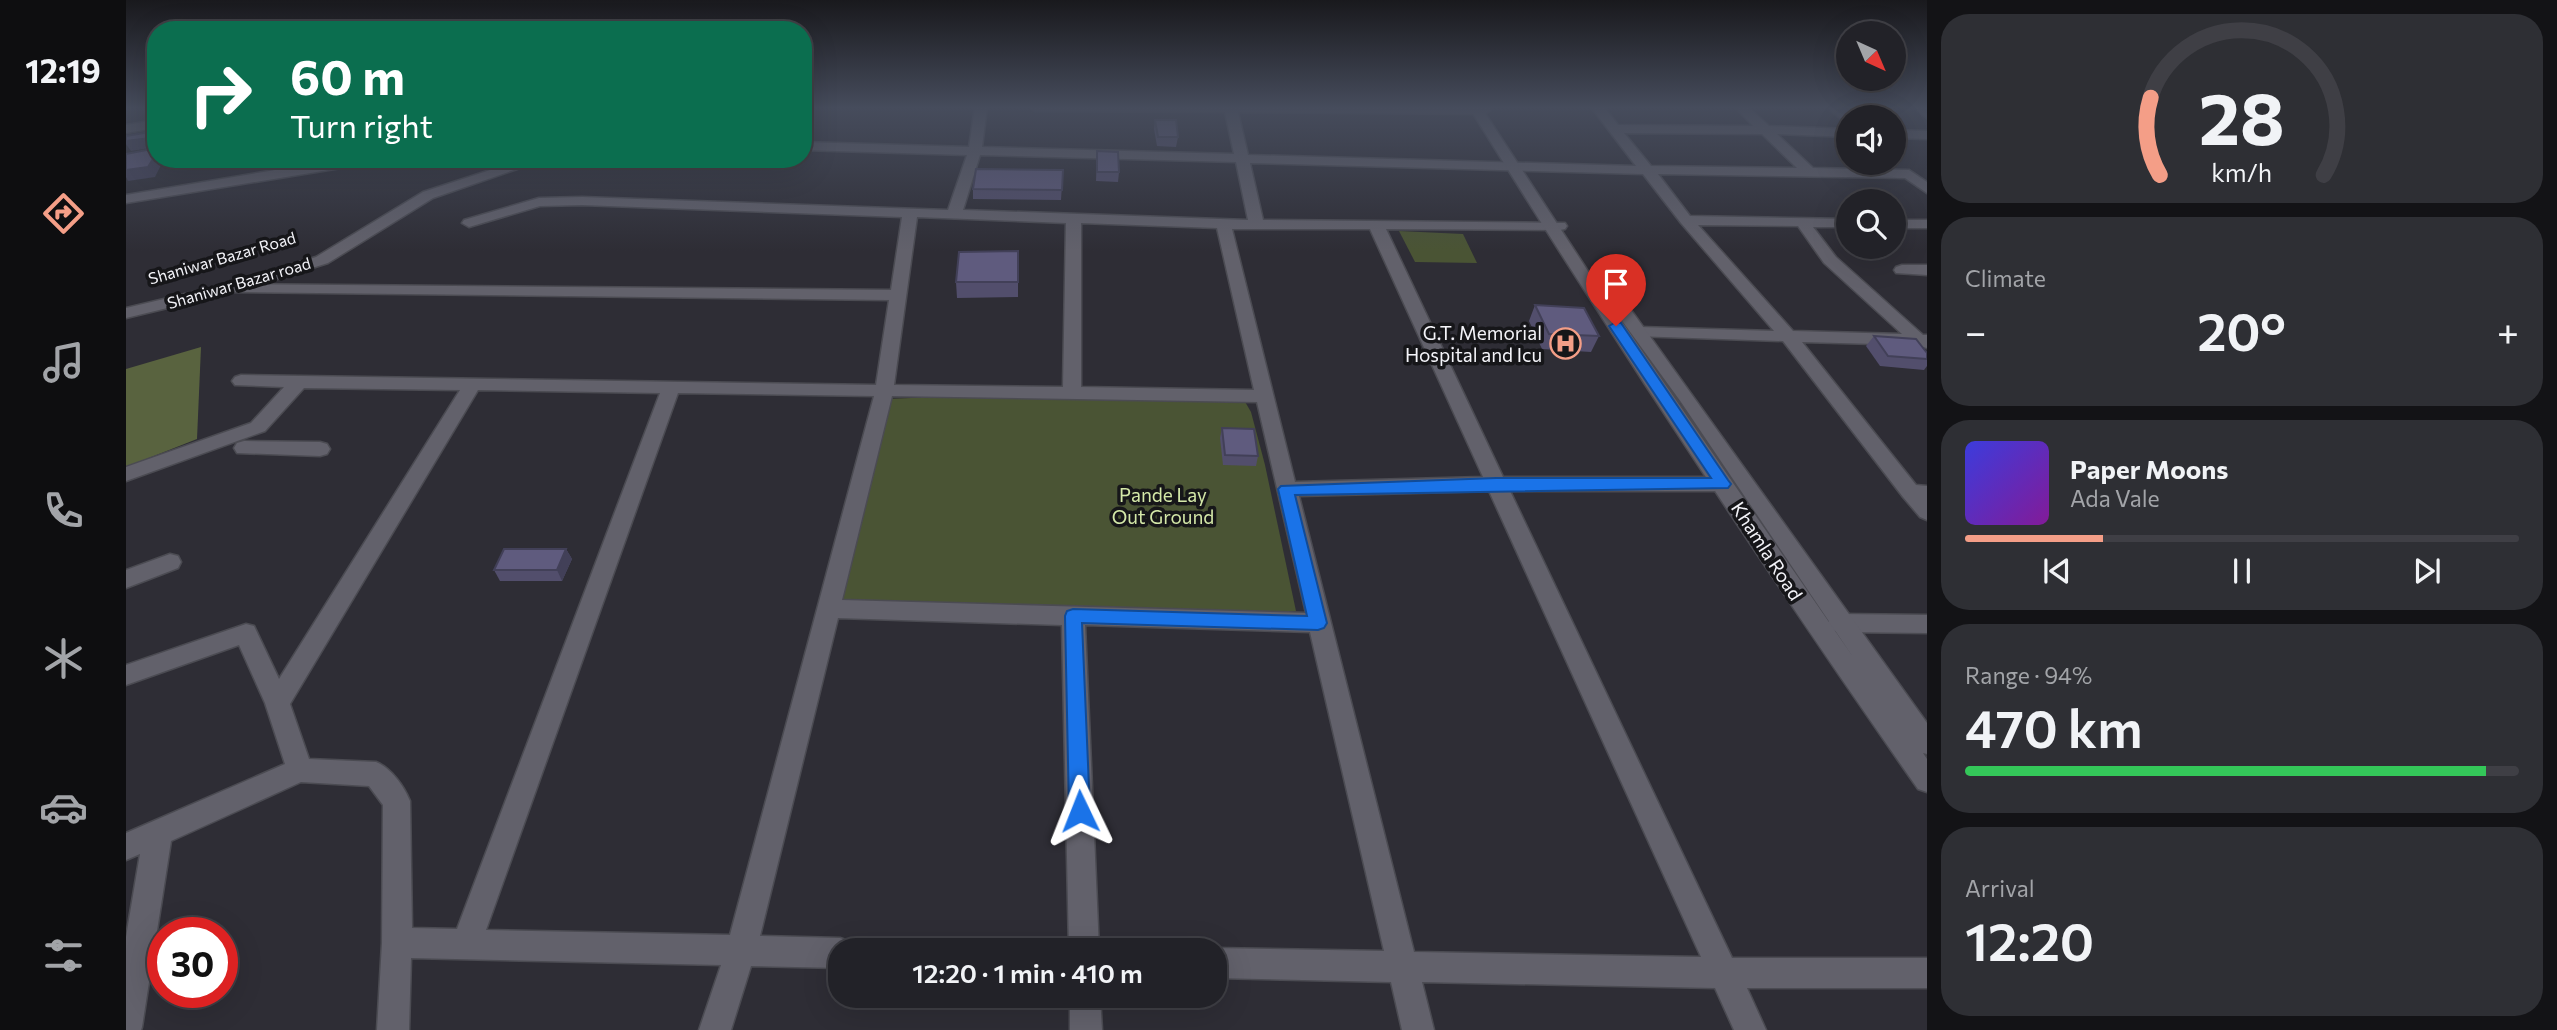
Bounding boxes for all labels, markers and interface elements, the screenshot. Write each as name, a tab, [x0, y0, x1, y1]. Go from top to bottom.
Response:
north arrow	[1836, 21, 1906, 91]
map controls	[1836, 21, 1906, 259]
text: 60 m	[290, 45, 405, 105]
icon: right	[175, 49, 266, 140]
text: 12:19	[25, 50, 101, 90]
text: 28	[2199, 71, 2285, 160]
text: Turn right	[290, 105, 433, 145]
button: sound	[1836, 105, 1906, 175]
text: km/h	[2212, 156, 2272, 186]
icon: directions	[39, 189, 88, 238]
button: search	[1836, 189, 1906, 259]
street label: Shaniwar Bazar Road	[146, 227, 298, 288]
street label: Shaniwar Bazar road	[165, 253, 313, 312]
pin	[1586, 254, 1646, 326]
text: Climate	[1965, 264, 2046, 292]
icon: arrive	[1597, 265, 1635, 303]
text: 20°	[2197, 298, 2286, 362]
text: −	[1965, 307, 1987, 354]
text: +	[2497, 307, 2519, 354]
place label: G.T. Memorial Hospital and Icu	[1405, 321, 1542, 366]
hospital icon: G.T. Memorial Hospital and Icu	[1548, 327, 1582, 361]
icon: music	[39, 338, 88, 387]
text: Paper Moons	[2070, 453, 2228, 484]
park label: Pande Lay Out Ground	[1112, 483, 1214, 528]
text: Ada Vale	[2070, 484, 2160, 512]
icon: phone	[39, 486, 88, 535]
street label: Khamla Road	[1727, 497, 1808, 604]
icon: previous	[2038, 552, 2076, 590]
icon: pause	[2223, 552, 2261, 590]
icon: next	[2408, 552, 2446, 590]
icon: climate	[39, 634, 88, 683]
text: Range · 94%	[1965, 661, 2092, 689]
text: 470 km	[1965, 695, 2143, 759]
position arrow	[1043, 774, 1117, 848]
icon: car	[39, 783, 88, 832]
text: Arrival	[1965, 874, 2035, 902]
text: 12:20	[1965, 908, 2094, 972]
speed limit sign: 30	[147, 917, 238, 1008]
icon: filters	[39, 931, 88, 980]
text: 12:20 · 1 min · 410 m	[912, 957, 1143, 988]

